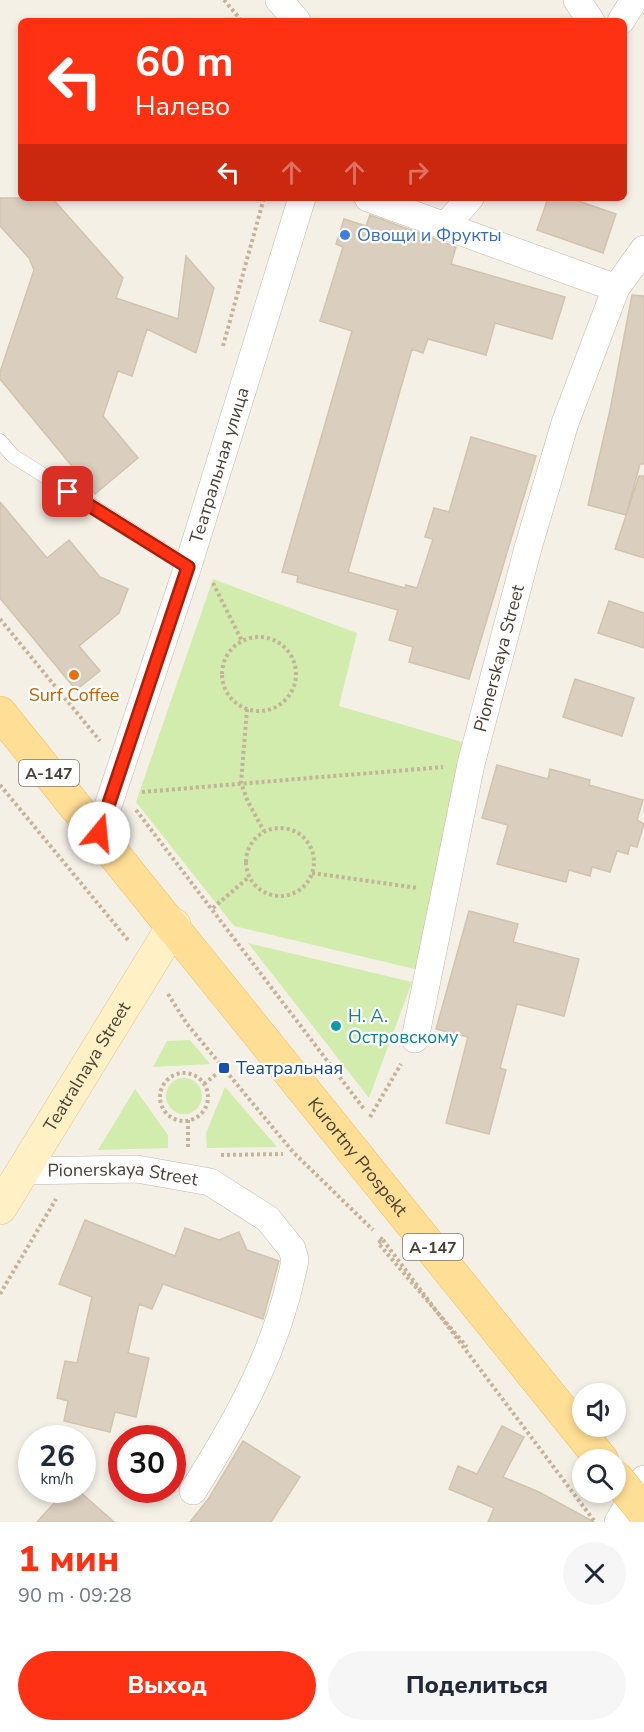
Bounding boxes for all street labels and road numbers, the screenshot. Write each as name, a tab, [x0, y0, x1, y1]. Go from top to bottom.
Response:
street label: Театральная улица	[184, 384, 255, 546]
street label: Pionerskaya Street	[468, 581, 530, 734]
road number: А-147	[19, 760, 79, 786]
street label: Teatralnaya Street	[38, 997, 136, 1136]
street label: Kurortny Prospekt	[302, 1092, 413, 1222]
street label: Pionerskaya Street	[47, 1157, 200, 1192]
road number: А-147	[403, 1234, 463, 1260]

